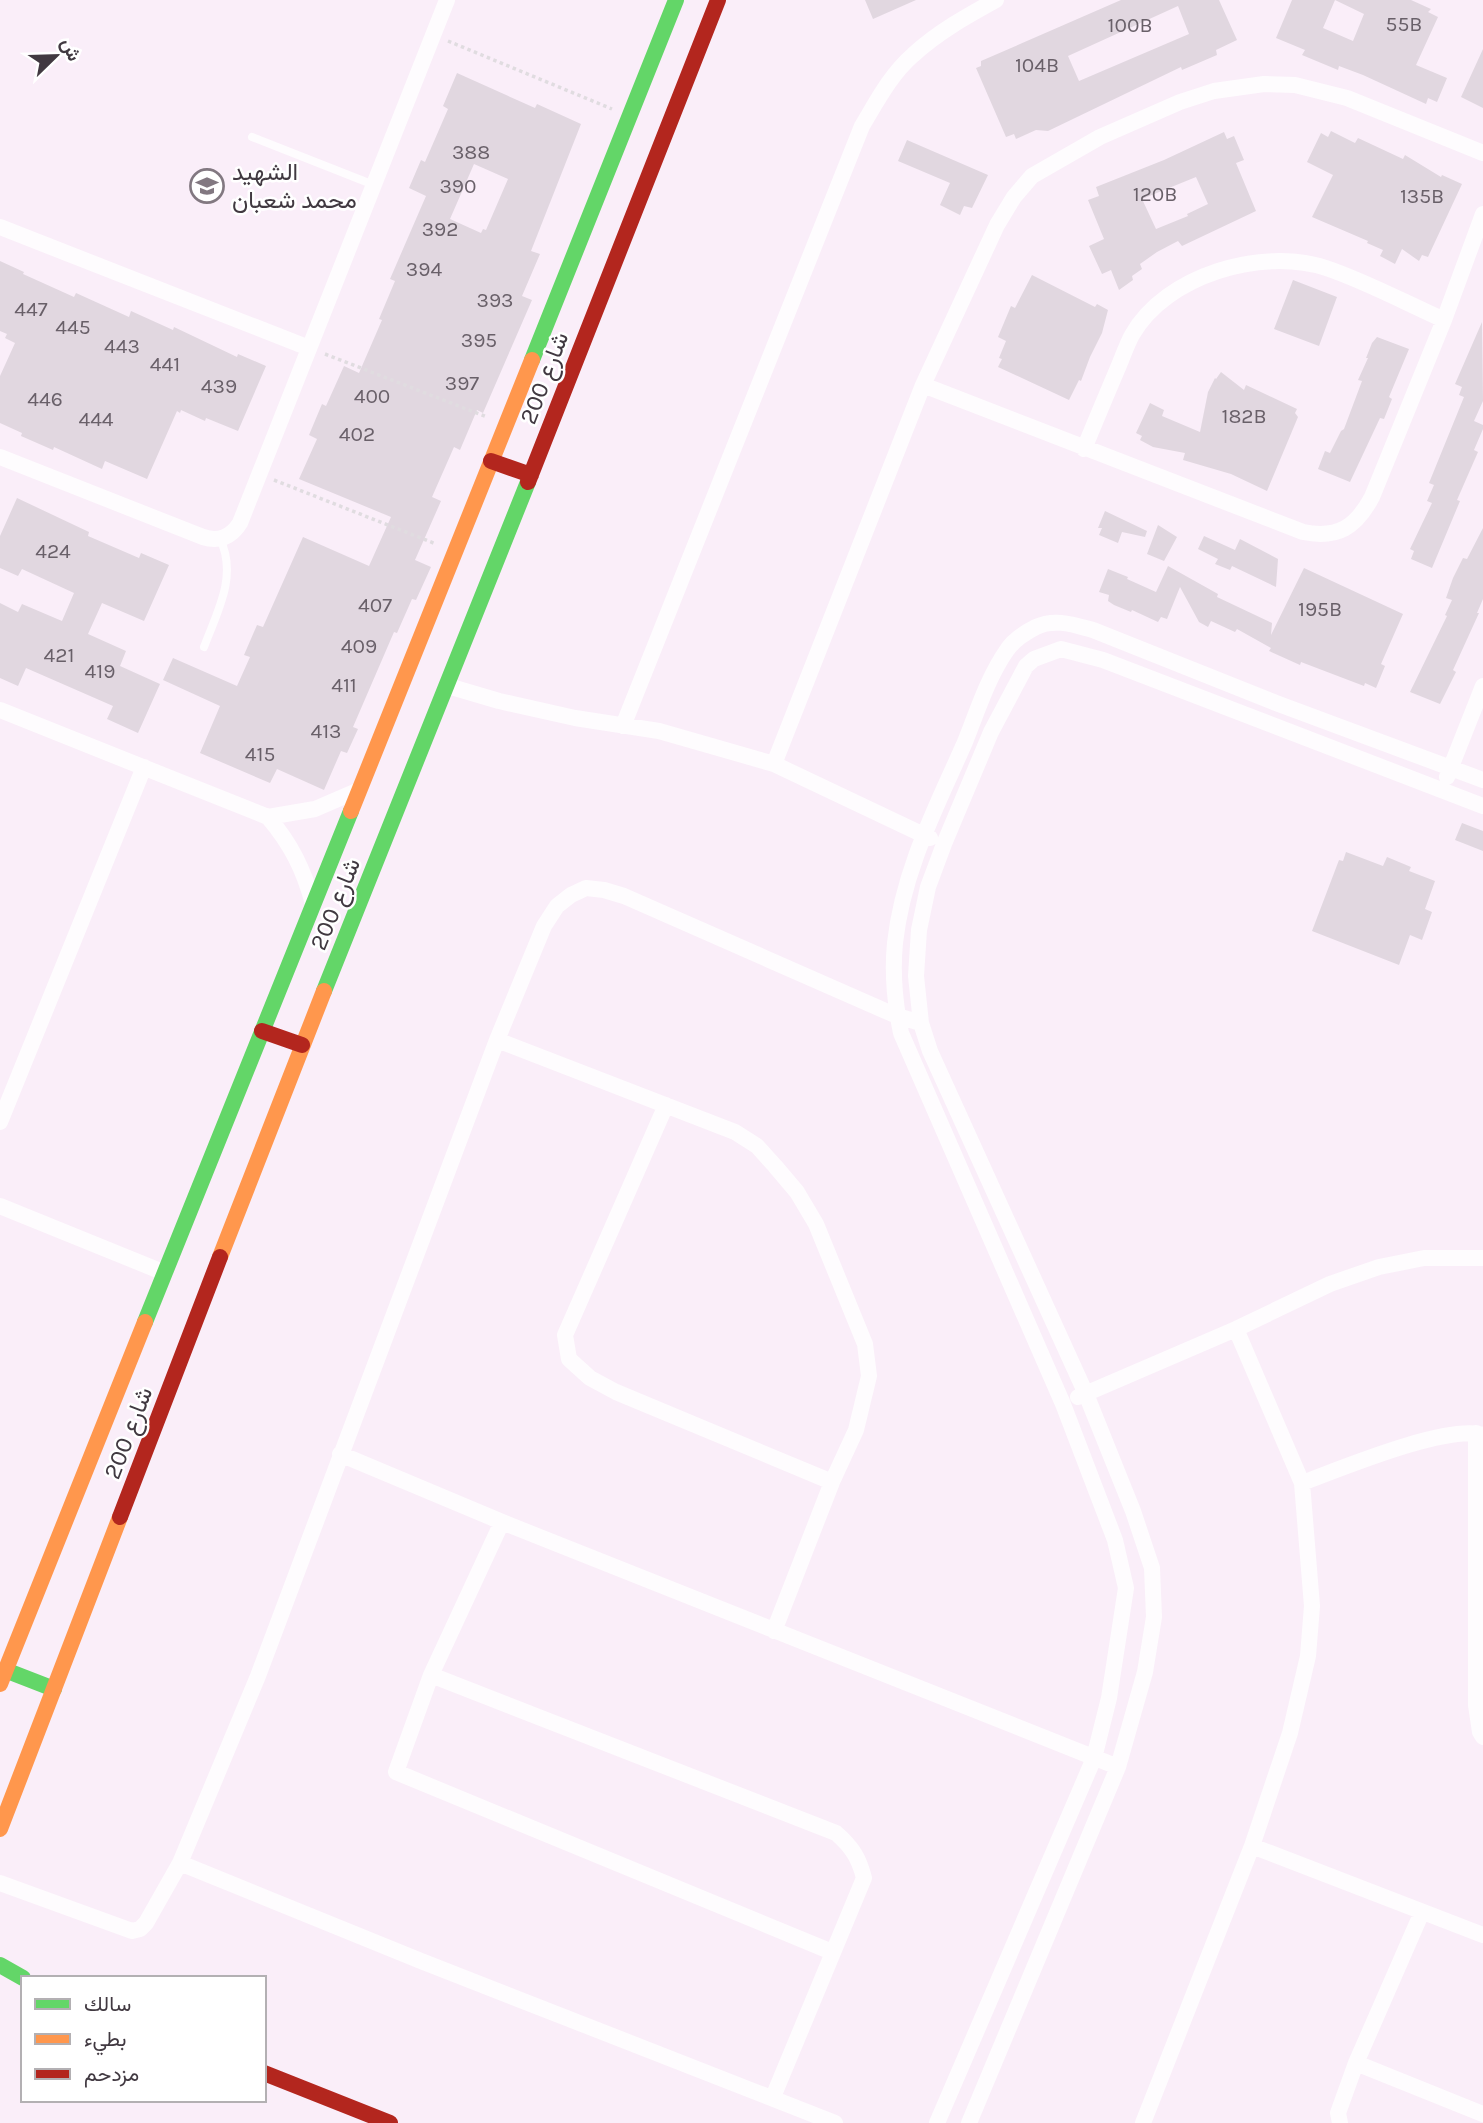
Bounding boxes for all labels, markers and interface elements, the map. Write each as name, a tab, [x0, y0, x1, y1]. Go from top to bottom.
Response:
house number: 55B	[1386, 12, 1422, 36]
house number: 100B	[1108, 13, 1152, 37]
north arrow	[21, 21, 91, 91]
text: ش	[56, 35, 85, 65]
house number: 104B	[1015, 53, 1059, 77]
house number: 388	[452, 140, 490, 164]
place label: الشهيد محمد شعبان	[232, 158, 357, 214]
school or university icon: الشهيد محمد شعبان	[188, 167, 226, 205]
house number: 390	[439, 174, 477, 198]
house number: 120B	[1133, 182, 1177, 206]
house number: 135B	[1400, 184, 1444, 208]
house number: 392	[422, 217, 458, 241]
house number: 394	[406, 257, 442, 281]
house number: 393	[477, 288, 513, 312]
house number: 447	[14, 297, 48, 321]
house number: 445	[55, 315, 91, 339]
house number: 395	[461, 328, 497, 352]
street label: شارع 200	[514, 328, 576, 429]
house number: 443	[104, 334, 140, 358]
house number: 441	[150, 352, 180, 376]
house number: 397	[445, 371, 479, 395]
house number: 439	[201, 374, 237, 398]
house number: 400	[354, 384, 390, 408]
house number: 446	[27, 387, 63, 411]
house number: 182B	[1221, 404, 1267, 428]
house number: 444	[78, 407, 114, 431]
house number: 402	[339, 422, 375, 446]
house number: 424	[35, 539, 71, 563]
house number: 407	[358, 593, 392, 617]
house number: 195B	[1298, 597, 1342, 621]
house number: 409	[341, 634, 377, 658]
house number: 421	[44, 643, 74, 667]
house number: 419	[85, 659, 115, 683]
house number: 411	[331, 673, 357, 697]
house number: 413	[310, 719, 342, 743]
house number: 415	[245, 742, 275, 766]
street label: شارع 200	[304, 854, 368, 955]
street label: شارع 200	[98, 1383, 160, 1484]
legend	[21, 1976, 266, 2102]
text: سالك	[84, 1992, 131, 2016]
text: بطيء	[84, 2027, 127, 2056]
text: مزدحم	[84, 2062, 139, 2088]

